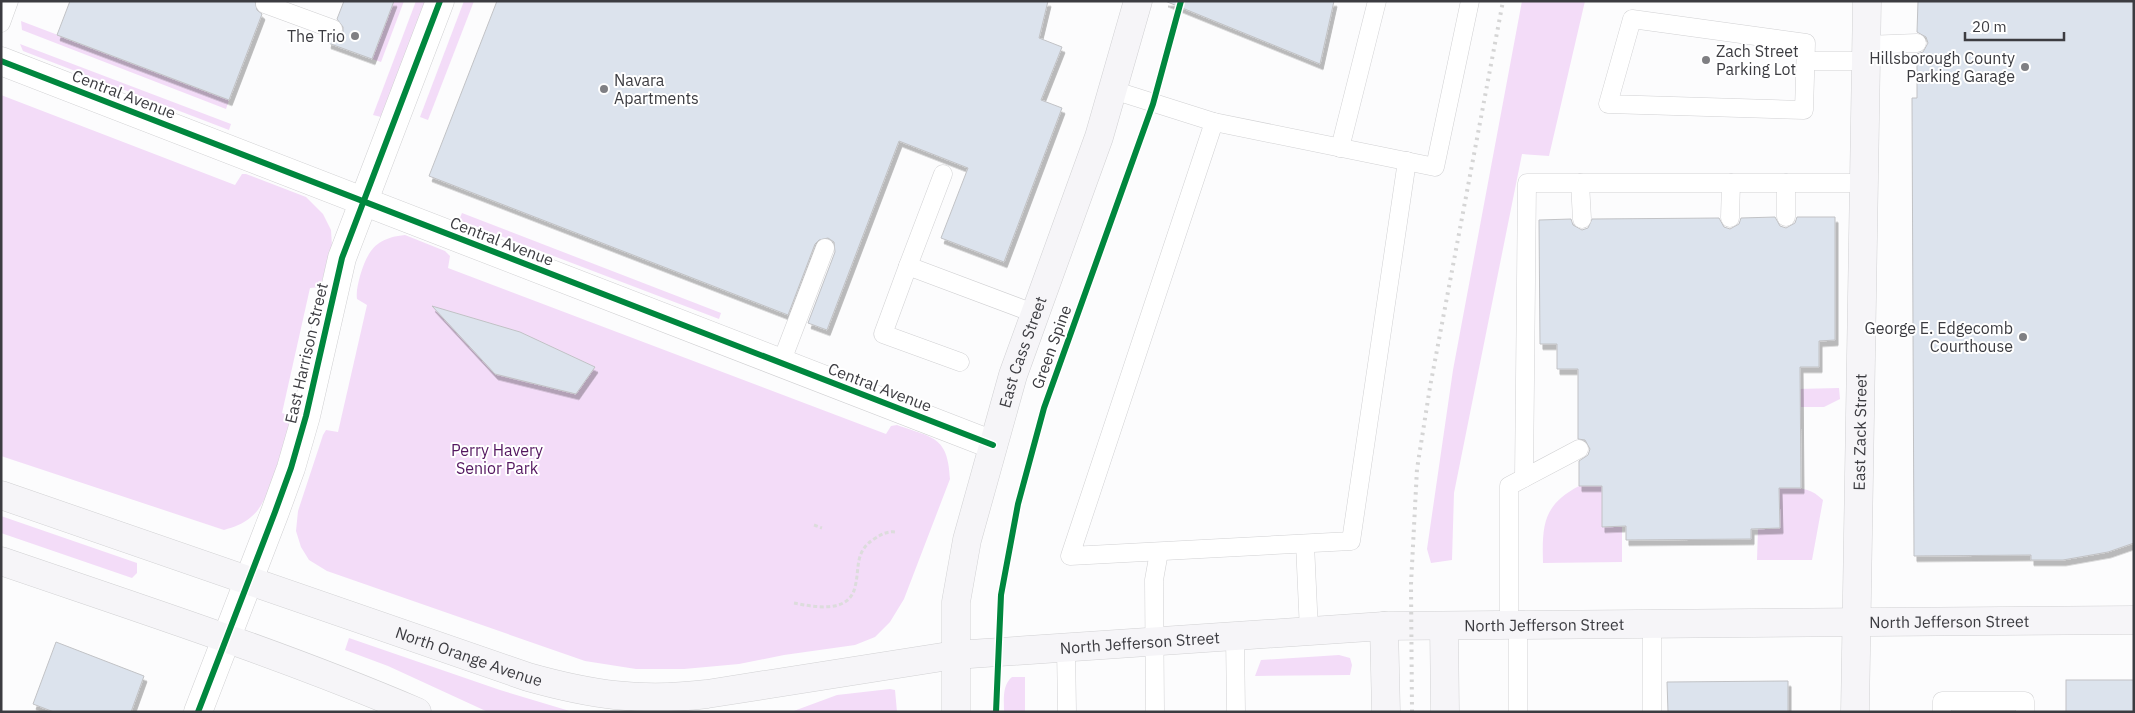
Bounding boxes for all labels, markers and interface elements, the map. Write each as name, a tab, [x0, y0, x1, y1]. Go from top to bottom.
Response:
scale bar	[1965, 10, 2064, 42]
text: 20 m	[1972, 17, 2007, 36]
place label: The Trio	[287, 26, 345, 46]
marker: The Trio	[349, 30, 361, 42]
place label: Zach Street Parking Lot	[1716, 41, 1799, 79]
place label: Hillsborough County Parking Garage	[1869, 48, 2015, 86]
marker: Zach Street Parking Lot	[1700, 54, 1712, 66]
marker: Hillsborough County Parking Garage	[2019, 61, 2031, 73]
street label: Central Avenue	[69, 65, 179, 123]
place label: Navara Apartments	[614, 70, 699, 108]
marker: Navara Apartments	[598, 83, 610, 95]
street label: Central Avenue	[447, 212, 557, 270]
street label: East Harrison Street	[280, 281, 332, 425]
street label: East Cass Street	[994, 293, 1051, 410]
street label: Green Spine	[1027, 302, 1075, 392]
place label: George E. Edgecomb Courthouse	[1865, 318, 2013, 356]
marker: George E. Edgecomb Courthouse	[2017, 331, 2029, 343]
street label: Central Avenue	[825, 358, 935, 416]
street label: East Zack Street	[1849, 373, 1871, 491]
park label: Perry Havery Senior Park	[451, 440, 543, 478]
street label: North Jefferson Street	[1869, 611, 2029, 632]
street label: North Jefferson Street	[1464, 614, 1624, 635]
street label: North Orange Avenue	[393, 622, 545, 691]
street label: North Jefferson Street	[1059, 627, 1220, 658]

